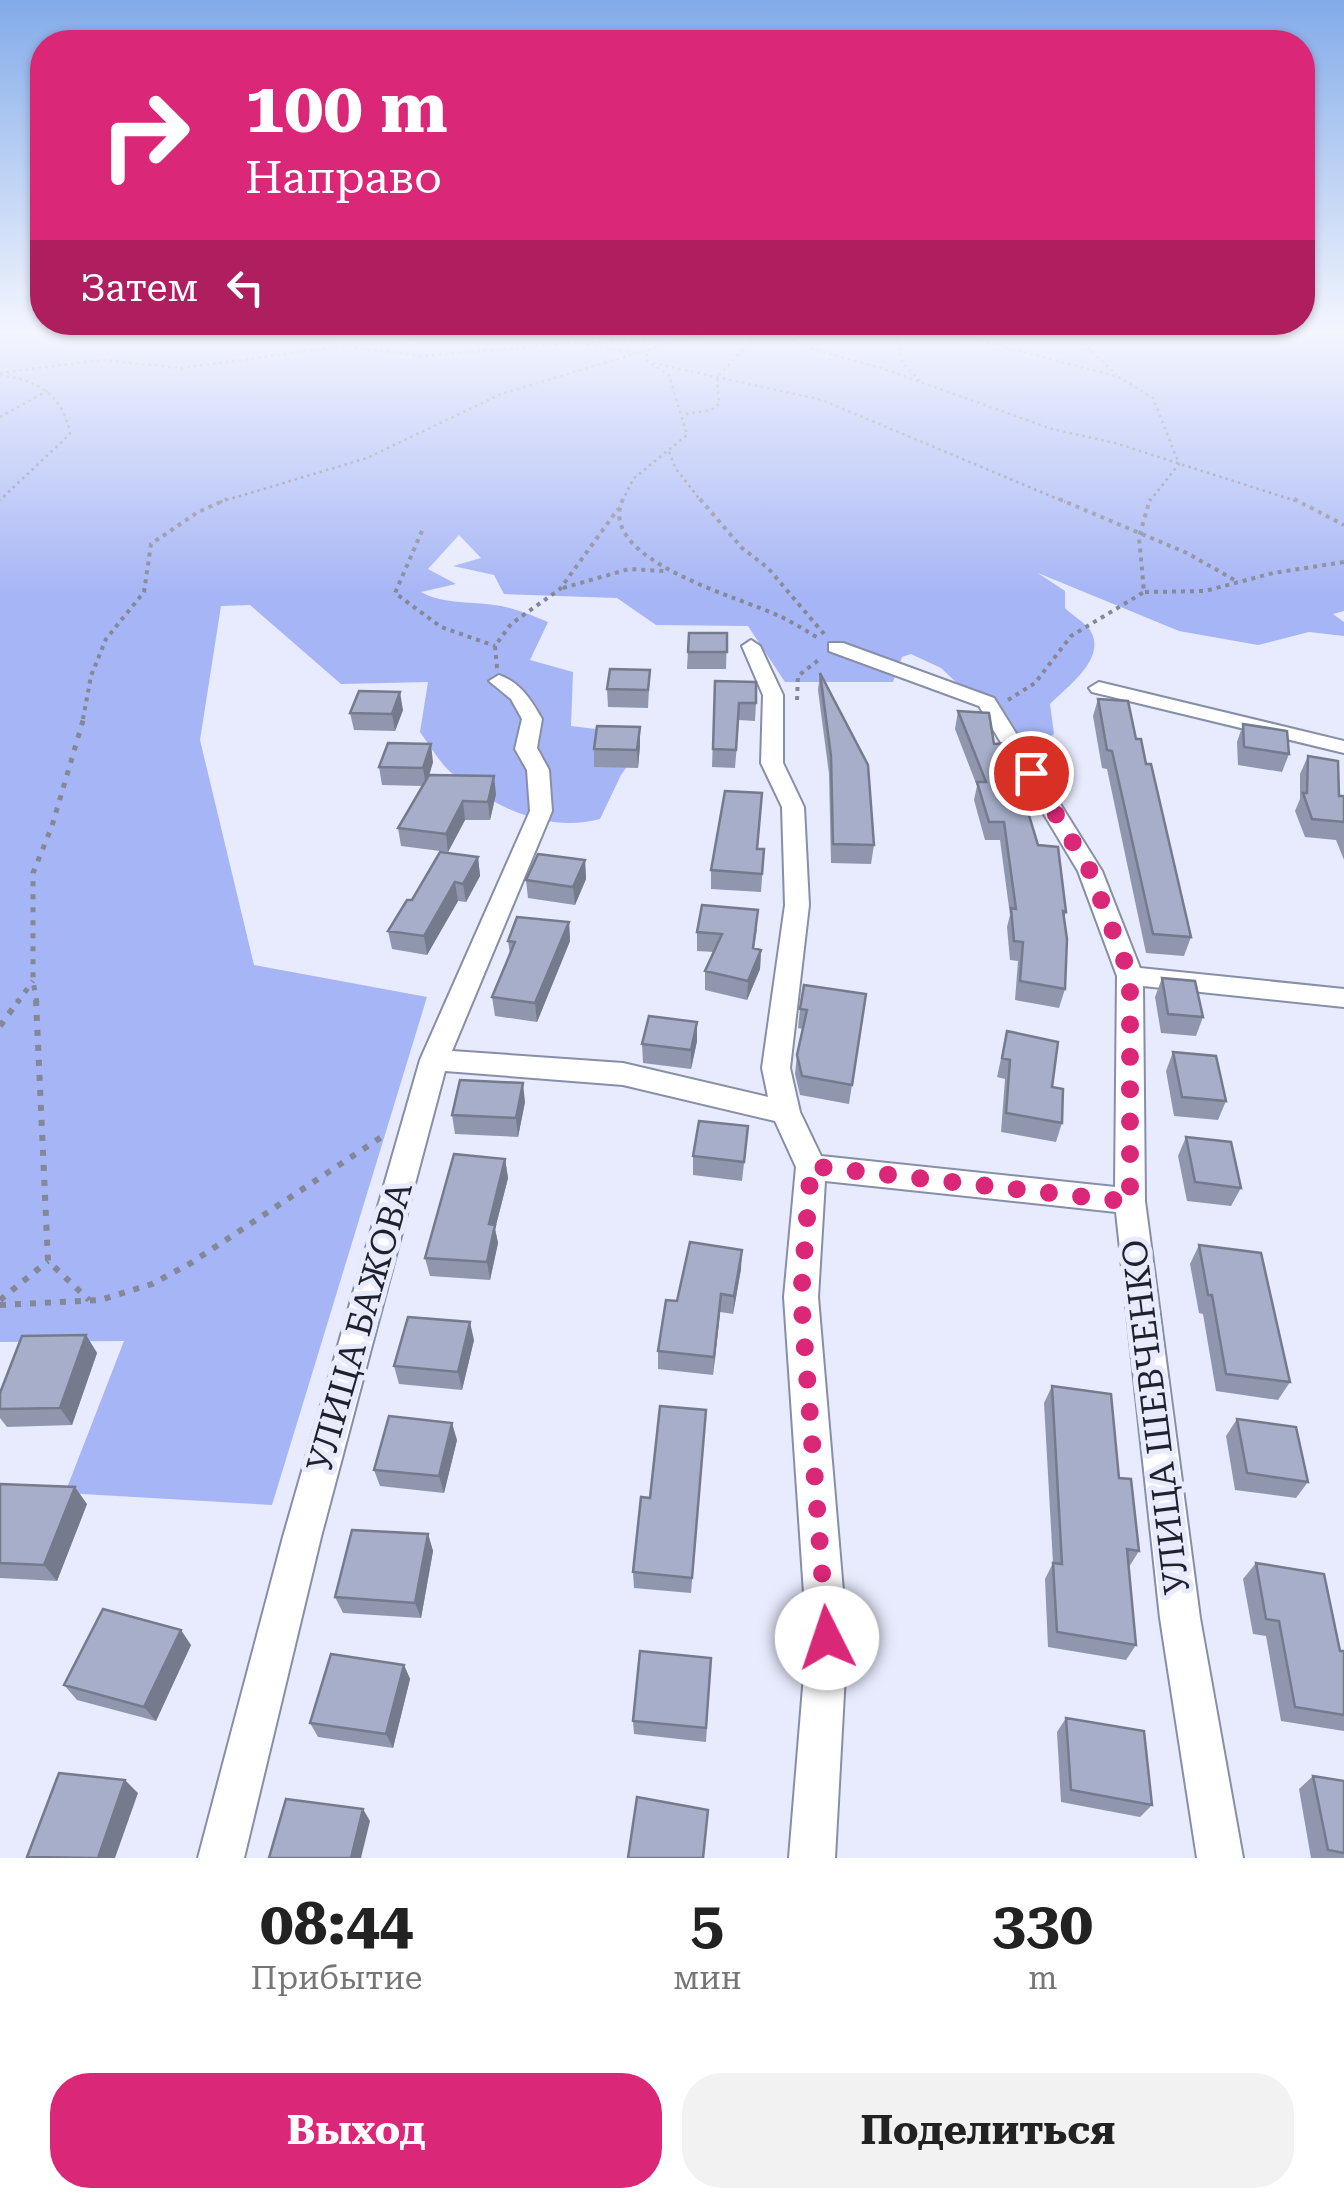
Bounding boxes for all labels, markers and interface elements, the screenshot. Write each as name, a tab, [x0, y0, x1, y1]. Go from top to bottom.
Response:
text: 100 m	[245, 67, 448, 149]
icon: right	[80, 70, 210, 200]
text: Направо	[245, 151, 442, 204]
icon: left	[218, 260, 273, 315]
text: Затем	[80, 266, 198, 310]
pin	[989, 731, 1074, 816]
icon: arrive	[1004, 746, 1059, 801]
street label: УЛИЦА БАЖОВА	[299, 1177, 421, 1477]
street label: УЛИЦА ШЕВЧЕНКО	[1114, 1237, 1198, 1597]
position arrow	[775, 1586, 879, 1690]
text: 08:44	[260, 1888, 413, 1959]
text: 5	[691, 1888, 724, 1959]
text: 330	[992, 1888, 1093, 1959]
text: Прибытие	[251, 1959, 422, 1997]
text: мин	[673, 1959, 741, 1997]
text: m	[1028, 1959, 1057, 1997]
button: Выход	[50, 2073, 662, 2188]
button: Поделиться	[682, 2073, 1294, 2188]

